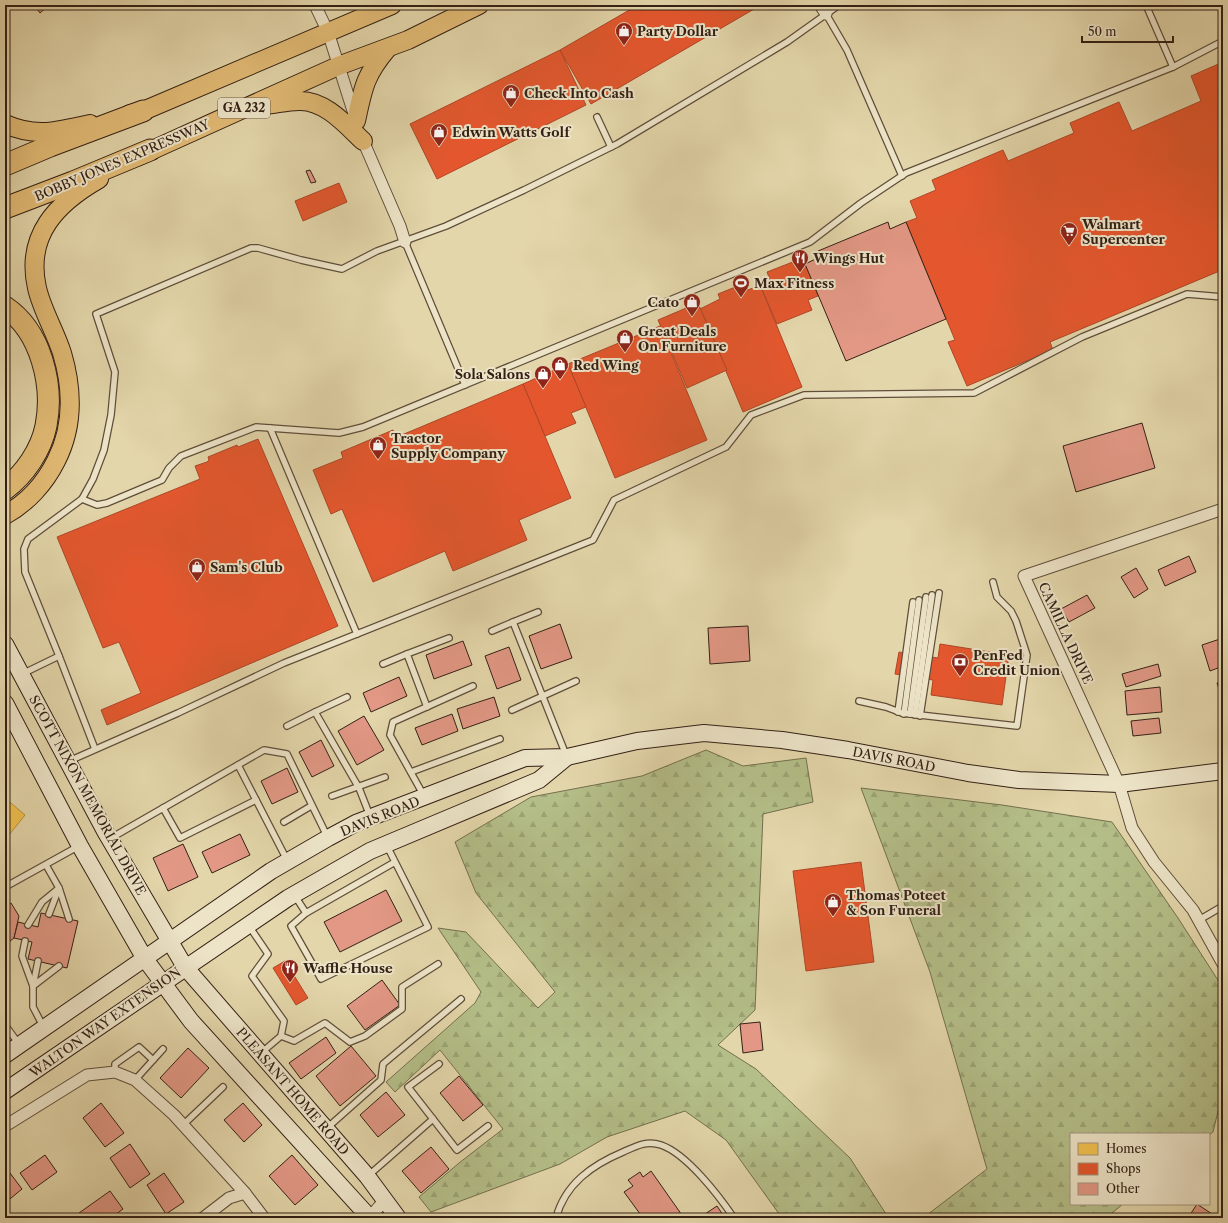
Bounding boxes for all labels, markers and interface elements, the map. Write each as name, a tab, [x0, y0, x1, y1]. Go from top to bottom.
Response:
scale bar	[1082, 18, 1173, 44]
shop icon: Party Dollar	[614, 21, 634, 46]
place label: Party Dollar	[637, 23, 719, 39]
text: 50 m	[1088, 24, 1117, 39]
shop icon: Check Into Cash	[501, 83, 521, 108]
place label: Check Into Cash	[524, 85, 634, 101]
road number: GA 232	[218, 98, 270, 118]
street label: BOBBY JONES EXPRESSWAY	[32, 115, 213, 204]
shop icon: Edwin Watts Golf	[429, 122, 449, 147]
place label: Edwin Watts Golf	[452, 124, 572, 140]
place label: Walmart Supercenter	[1081, 216, 1165, 247]
supermarket icon: Walmart Supercenter	[1059, 221, 1079, 246]
restaurant icon: Wings Hut	[790, 248, 810, 273]
place label: Wings Hut	[812, 250, 885, 266]
sports icon: Max Fitness	[731, 273, 751, 298]
place label: Max Fitness	[754, 275, 834, 291]
shop icon: Cato	[682, 292, 702, 317]
place label: Cato	[648, 294, 679, 310]
place label: Great Deals On Furniture	[638, 323, 727, 354]
shop icon: Great Deals On Furniture	[615, 328, 635, 353]
shop icon: Red Wing	[550, 355, 570, 380]
place label: Red Wing	[573, 357, 639, 373]
shop icon: Sola Salons	[533, 364, 553, 389]
place label: Sola Salons	[455, 366, 530, 382]
place label: Tractor Supply Company	[391, 430, 506, 461]
shop icon: Tractor Supply Company	[368, 435, 388, 460]
shop icon: Sam's Club	[187, 557, 207, 582]
place label: Sam's Club	[210, 559, 283, 575]
street label: CAMILLA DRIVE	[1035, 580, 1097, 686]
place label: PenFed Credit Union	[973, 647, 1060, 678]
bank icon: PenFed Credit Union	[950, 652, 970, 677]
street label: SCOTT NIXON MEMORIAL DRIVE	[26, 692, 150, 898]
street label: DAVIS ROAD	[851, 743, 937, 775]
street label: DAVIS ROAD	[338, 793, 422, 839]
place label: Thomas Poteet & Son Funeral	[846, 887, 947, 918]
shop icon: Thomas Poteet & Son Funeral	[823, 892, 843, 917]
restaurant icon: Waffle House	[280, 958, 300, 983]
place label: Waffle House	[302, 960, 393, 976]
street label: WALTON WAY EXTENSION	[26, 963, 184, 1081]
street label: PLEASANT HOME ROAD	[233, 1024, 353, 1158]
legend	[1070, 1133, 1210, 1205]
text: Homes	[1106, 1141, 1146, 1156]
text: Shops	[1106, 1161, 1141, 1176]
text: Other	[1106, 1181, 1140, 1196]

